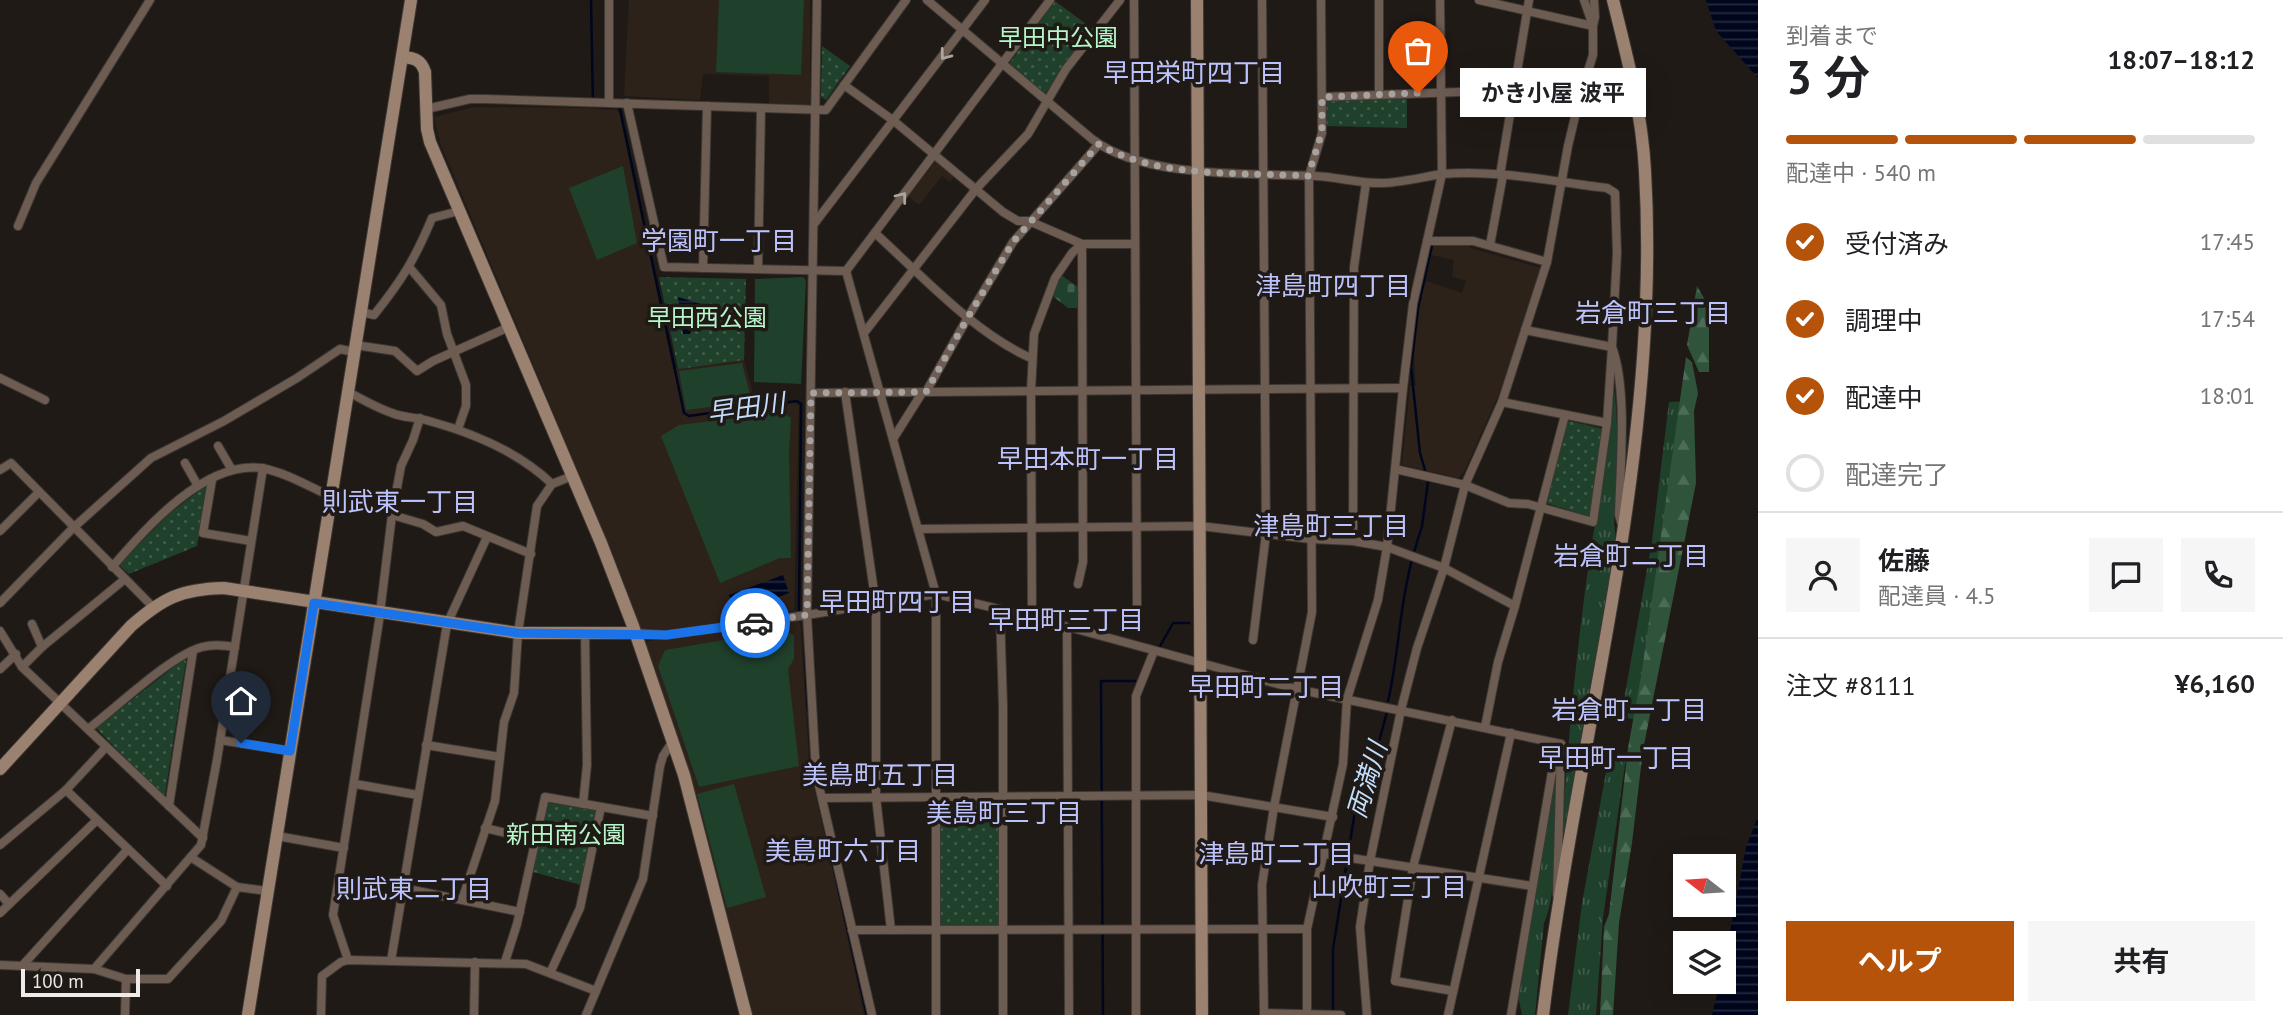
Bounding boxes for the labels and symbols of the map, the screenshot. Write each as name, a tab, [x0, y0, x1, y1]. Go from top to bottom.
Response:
pin	[1388, 21, 1448, 93]
park label: 早田中公園	[998, 22, 1118, 53]
one-way arrow	[940, 47, 953, 60]
district label: 早田栄町四丁目	[1103, 56, 1285, 89]
callout: かき小屋 波平	[1460, 68, 1646, 118]
one-way arrow	[894, 192, 906, 205]
district label: 学園町一丁目	[641, 224, 797, 257]
district label: 津島町四丁目	[1255, 269, 1411, 302]
district label: 岩倉町三丁目	[1575, 296, 1731, 329]
park label: 早田西公園	[647, 302, 767, 333]
water label: 早田川	[705, 385, 790, 429]
district label: 早田本町一丁目	[997, 442, 1179, 475]
district label: 則武東一丁目	[322, 485, 478, 518]
district label: 津島町三丁目	[1253, 509, 1409, 542]
district label: 岩倉町二丁目	[1553, 539, 1709, 572]
district label: 早田町四丁目	[819, 585, 975, 618]
courier	[720, 588, 790, 658]
district label: 早田町三丁目	[988, 603, 1144, 636]
district label: 早田町二丁目	[1188, 670, 1344, 703]
pin	[211, 671, 271, 743]
district label: 岩倉町一丁目	[1551, 693, 1707, 726]
water label: 両満川	[1339, 735, 1395, 822]
district label: 早田町一丁目	[1538, 741, 1694, 774]
district label: 美島町五丁目	[802, 758, 958, 791]
district label: 美島町三丁目	[926, 796, 1082, 829]
park label: 新田南公園	[506, 819, 626, 850]
district label: 美島町六丁目	[765, 834, 921, 867]
district label: 津島町二丁目	[1198, 837, 1354, 870]
north arrow	[1673, 854, 1736, 917]
district label: 山吹町三丁目	[1311, 870, 1467, 903]
district label: 則武東二丁目	[336, 872, 492, 905]
scale bar	[21, 966, 140, 998]

